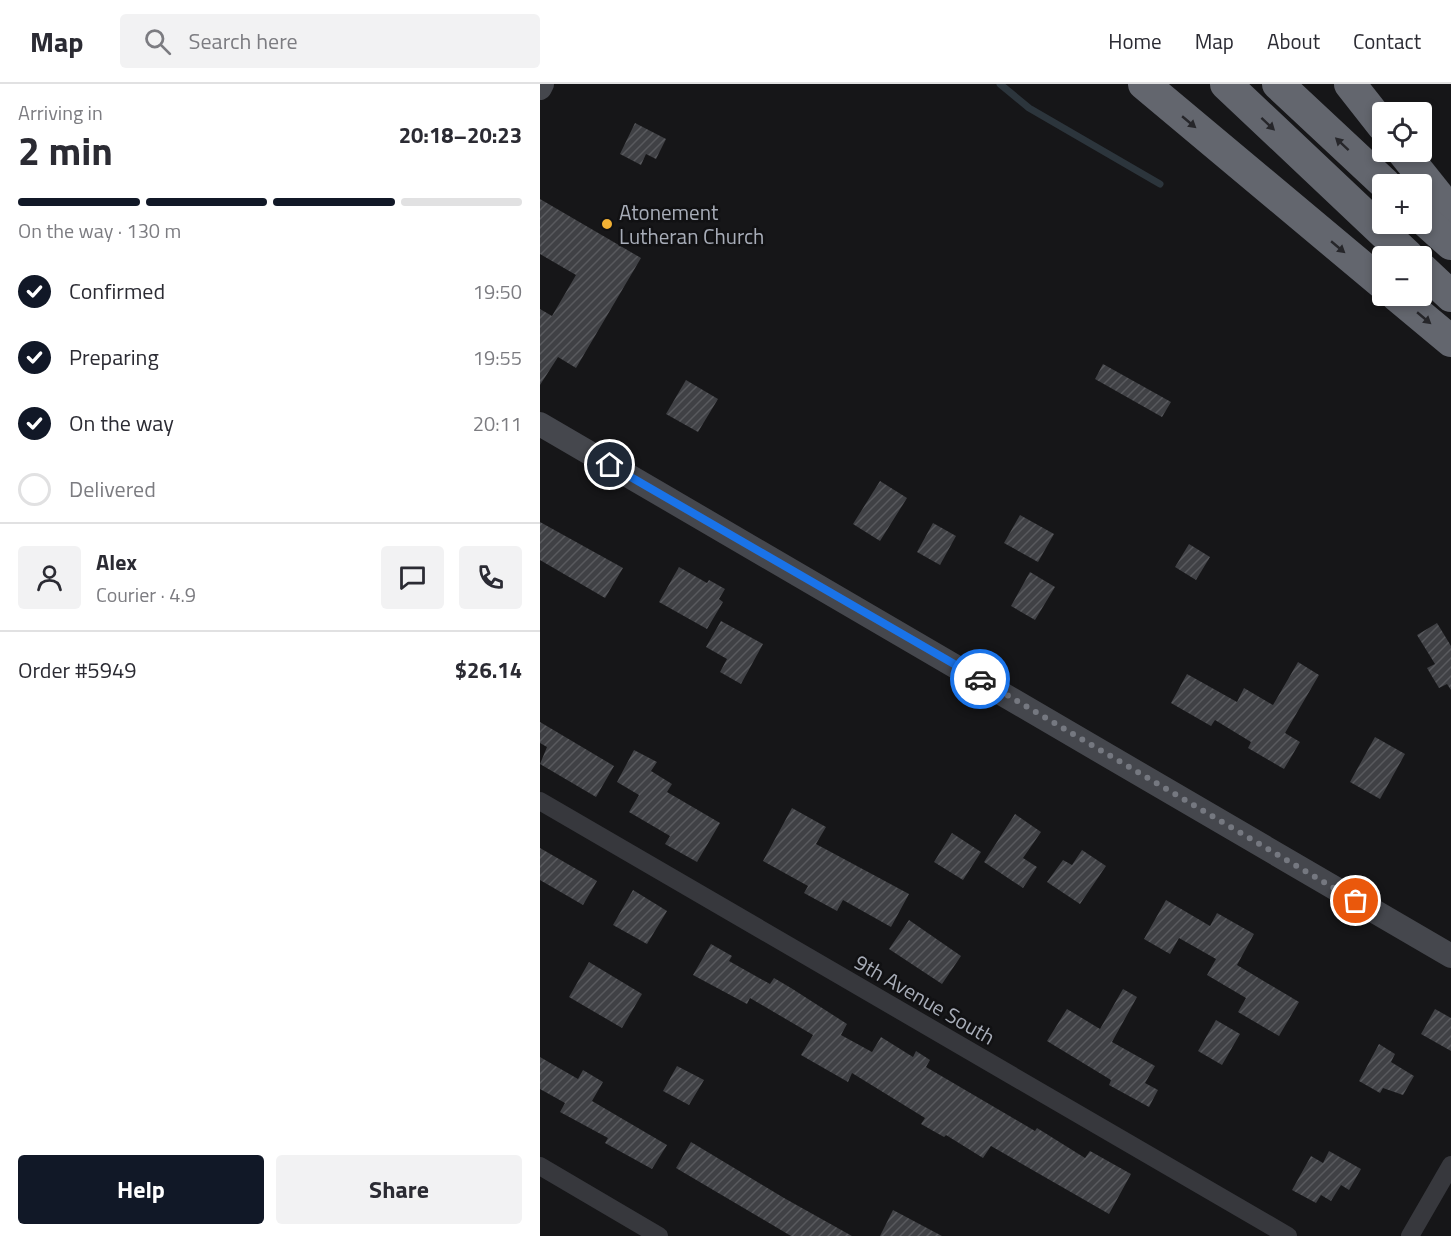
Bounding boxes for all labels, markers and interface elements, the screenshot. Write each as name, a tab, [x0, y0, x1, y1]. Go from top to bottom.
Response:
search box	[120, 14, 540, 68]
text: Map	[30, 20, 84, 63]
text: Search here	[189, 24, 298, 58]
icon: search	[141, 25, 174, 58]
text: Home	[1108, 25, 1162, 57]
text: Map	[1195, 25, 1234, 57]
text: About	[1267, 25, 1320, 57]
text: Contact	[1353, 25, 1421, 57]
text: Arriving in	[18, 97, 103, 128]
map controls	[1372, 102, 1432, 306]
button: locate	[1372, 102, 1432, 162]
one-way arrow	[1181, 115, 1197, 128]
one-way arrow	[1261, 117, 1276, 131]
text: 20:18–20:23	[399, 118, 522, 152]
text: 2 min	[18, 121, 113, 180]
one-way arrow	[1335, 138, 1349, 152]
button: +	[1372, 174, 1432, 234]
place label: Atonement Lutheran Church	[619, 196, 764, 252]
text: On the way · 130 m	[18, 215, 181, 246]
marker: Atonement Lutheran Church	[600, 217, 614, 231]
one-way arrow	[1330, 240, 1346, 253]
button: −	[1372, 246, 1432, 306]
text: Confirmed	[69, 274, 165, 308]
icon: check	[18, 275, 51, 308]
text: 19:50	[473, 276, 522, 307]
one-way arrow	[1416, 311, 1431, 324]
text: Preparing	[69, 340, 159, 374]
icon: check	[18, 341, 51, 374]
text: 19:55	[473, 342, 522, 373]
text: On the way	[69, 406, 174, 440]
icon: check	[18, 407, 51, 440]
text: 20:11	[473, 408, 522, 439]
pin	[584, 439, 635, 490]
icon: home	[593, 448, 626, 481]
text: Delivered	[69, 472, 156, 506]
text: Alex	[96, 545, 137, 579]
button: person	[18, 546, 81, 609]
button: chat	[381, 546, 444, 609]
button: phone	[459, 546, 522, 609]
text: Courier · 4.9	[96, 579, 196, 610]
courier	[950, 649, 1010, 709]
text: Order #5949	[18, 653, 137, 687]
text: $26.14	[455, 653, 522, 687]
icon: car	[964, 663, 997, 696]
pin	[1330, 875, 1381, 926]
icon: bag	[1339, 884, 1372, 917]
street label: 9th Avenue South	[849, 946, 1001, 1052]
button: Help	[18, 1155, 264, 1224]
button: Share	[276, 1155, 522, 1224]

